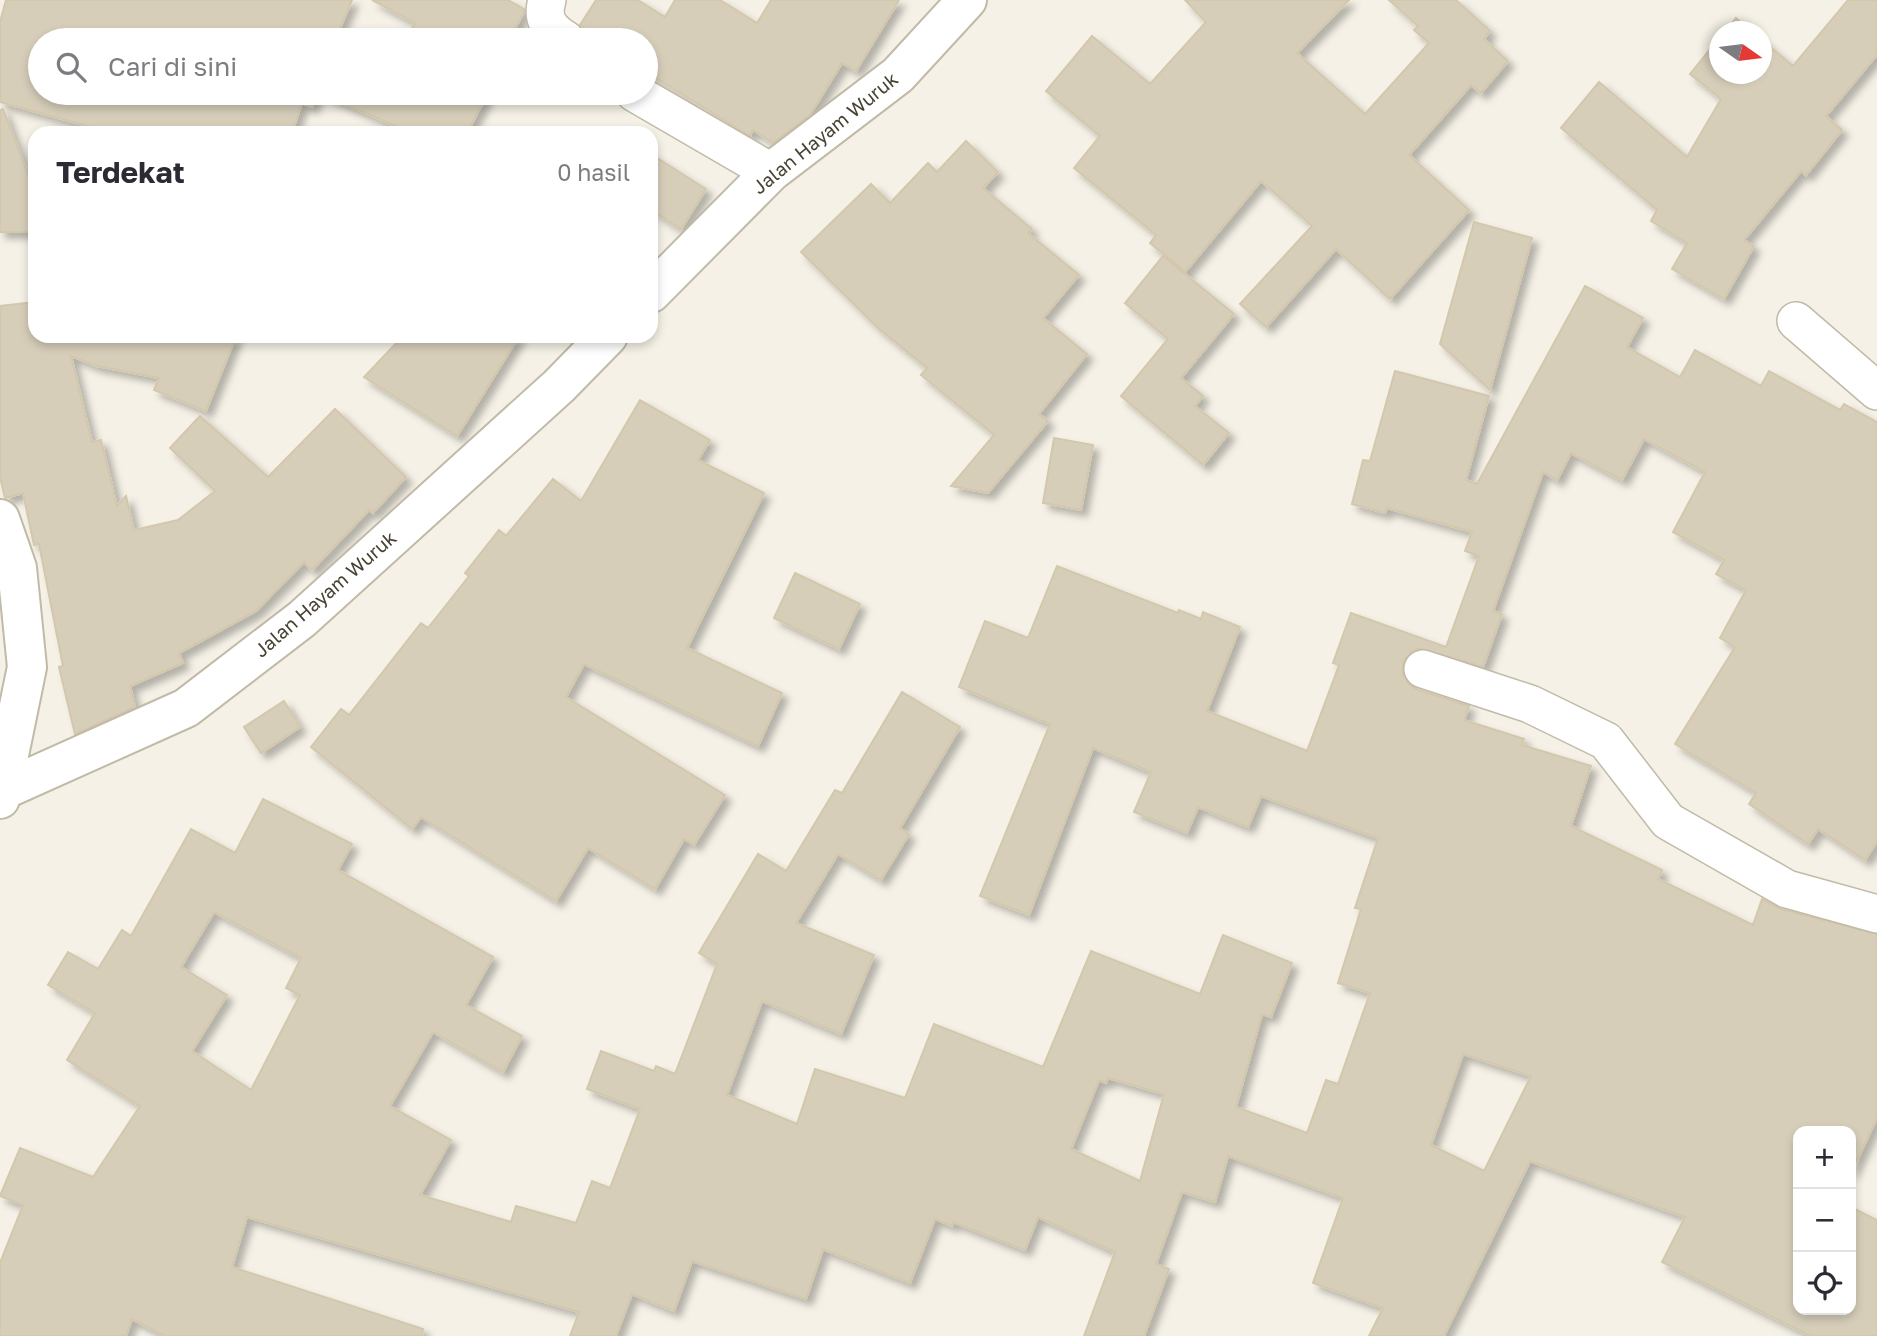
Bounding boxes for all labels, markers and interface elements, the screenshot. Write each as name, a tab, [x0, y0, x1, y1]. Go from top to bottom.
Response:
north arrow	[1709, 21, 1772, 84]
search box	[28, 28, 658, 105]
icon: search	[52, 48, 90, 86]
text: Cari di sini	[108, 51, 237, 82]
street label: Jalan Hayam Wuruk	[747, 67, 902, 198]
text: Terdekat	[56, 154, 185, 190]
text: 0 hasil	[557, 158, 630, 186]
street label: Jalan Hayam Wuruk	[249, 526, 401, 662]
map controls	[1793, 1126, 1856, 1315]
button: +	[1793, 1126, 1856, 1189]
button: −	[1793, 1189, 1856, 1252]
button: locate	[1793, 1252, 1856, 1315]

